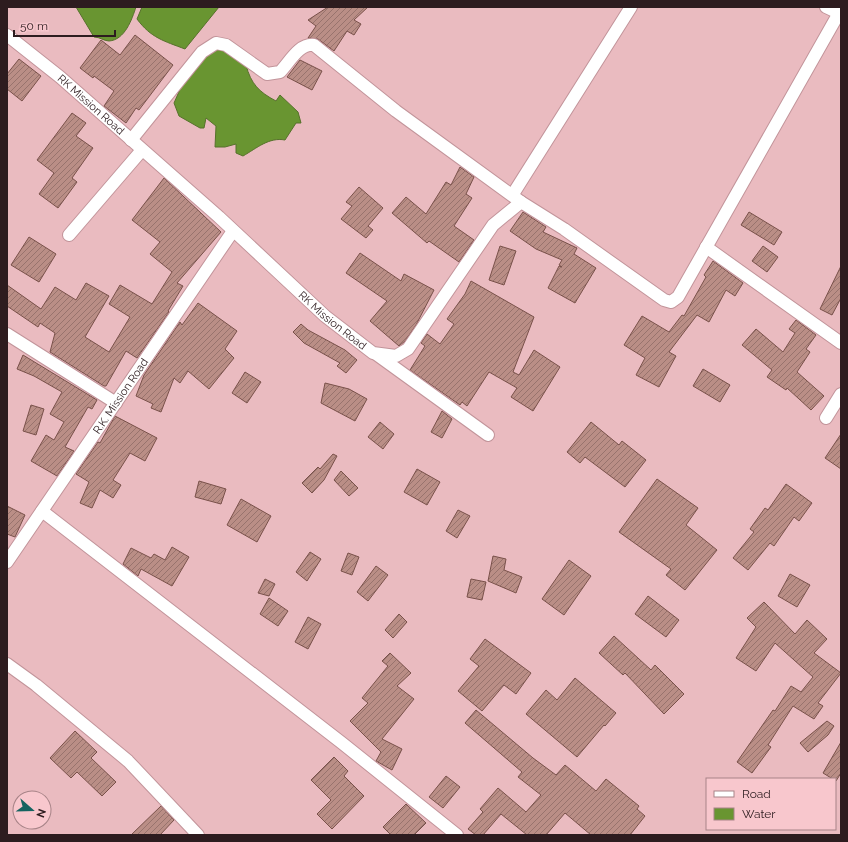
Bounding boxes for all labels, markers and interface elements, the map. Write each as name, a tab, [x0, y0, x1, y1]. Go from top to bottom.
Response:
scale bar	[14, 12, 115, 38]
text: 50 m	[20, 19, 48, 33]
street label: RK Mission Road	[55, 72, 127, 137]
street label: RK Mission Road	[296, 288, 369, 352]
street label: R.K. Mission Road	[90, 356, 151, 436]
legend	[706, 778, 836, 830]
text: Road	[742, 787, 771, 801]
north arrow	[12, 790, 52, 830]
text: N	[33, 807, 48, 819]
text: Water	[742, 807, 776, 821]

